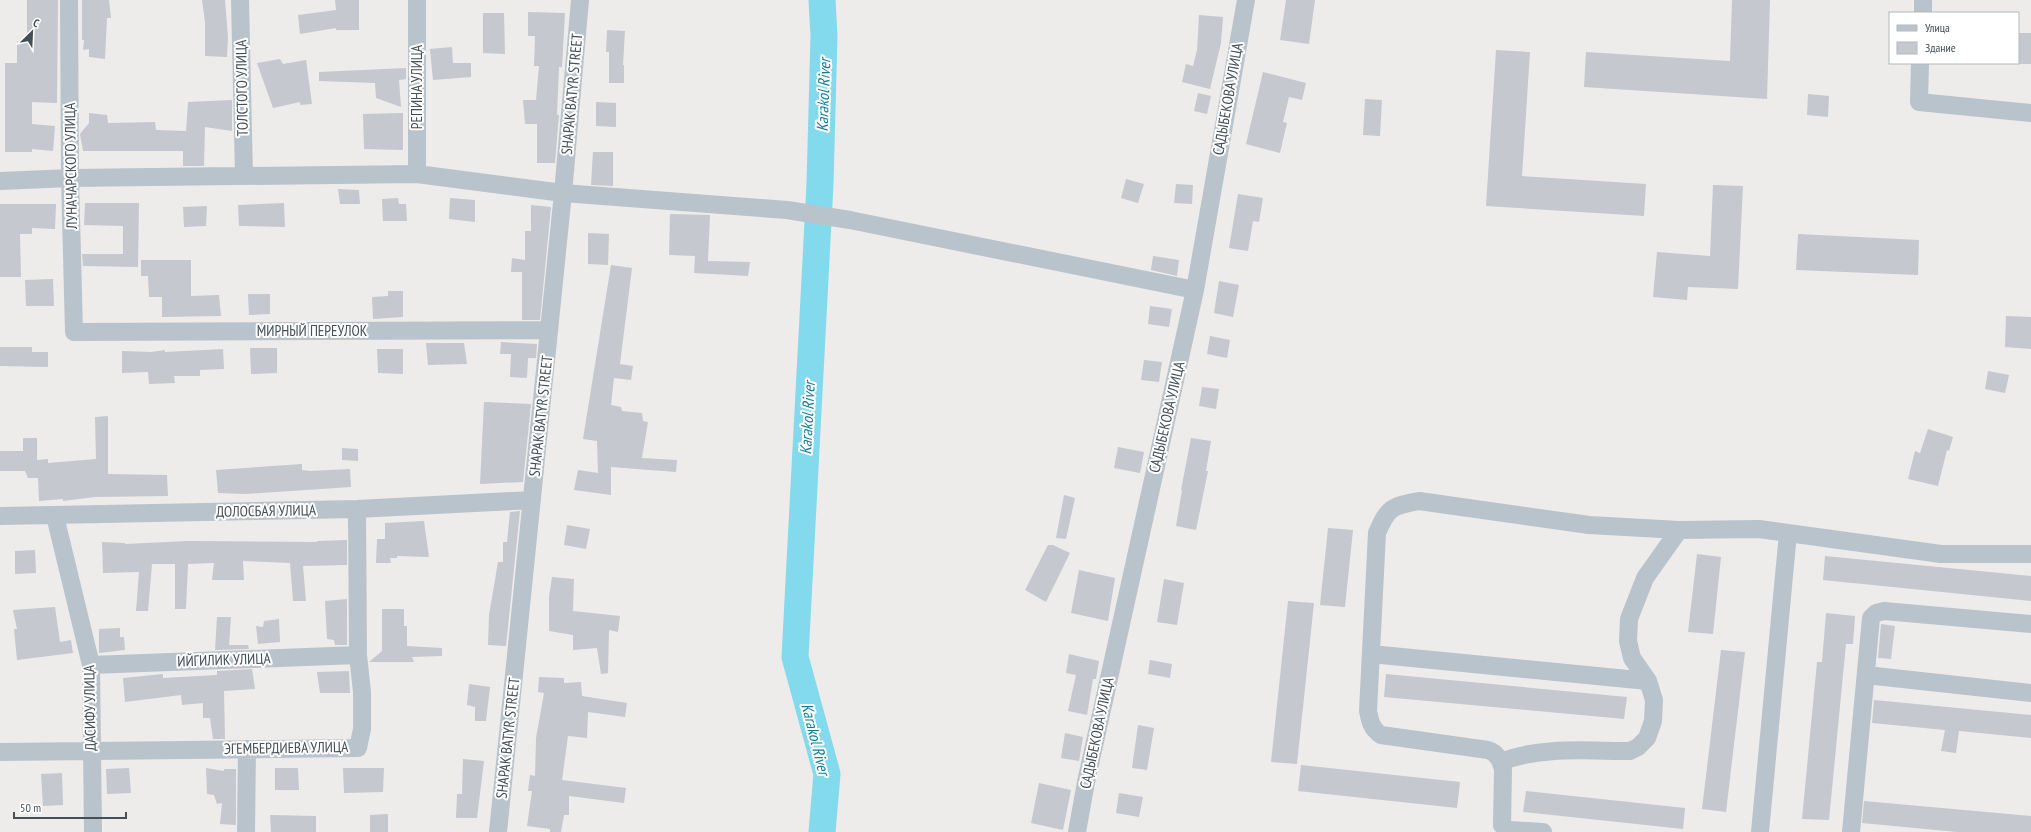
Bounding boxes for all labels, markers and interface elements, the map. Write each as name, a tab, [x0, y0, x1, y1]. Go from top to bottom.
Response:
north arrow	[12, 12, 52, 52]
legend	[1889, 12, 2019, 64]
text: С	[31, 15, 41, 30]
text: Улица	[1925, 20, 1950, 35]
street label: SHAPAK BATYR STREET	[557, 32, 586, 155]
street label: ТОЛСТОГО УЛИЦА	[231, 39, 252, 136]
street label: САДЫБЕКОВА УЛИЦА	[1208, 40, 1247, 157]
text: Здание	[1925, 40, 1956, 55]
street label: РЕПИНА УЛИЦА	[407, 44, 426, 129]
water label: Karakol River	[812, 55, 834, 132]
street label: ЛУНАЧАРСКОГО УЛИЦА	[60, 102, 81, 230]
street label: МИРНЫЙ ПЕРЕУЛОК	[257, 321, 368, 340]
street label: SHAPAK BATYR STREET	[525, 354, 556, 477]
street label: САДЫБЕКОВА УЛИЦА	[1144, 359, 1189, 474]
water label: Karakol River	[795, 378, 819, 455]
street label: ДОЛОСБАЯ УЛИЦА	[216, 500, 317, 521]
street label: ИЙГИЛИК УЛИЦА	[177, 648, 272, 671]
street label: ДАСИФУ УЛИЦА	[79, 664, 100, 751]
street label: САДЫБЕКОВА УЛИЦА	[1075, 674, 1118, 790]
street label: SHAPAK BATYR STREET	[492, 676, 523, 799]
water label: Karakol River	[797, 701, 835, 779]
street label: ЭГЕМБЕРДИЕВА УЛИЦА	[224, 737, 349, 758]
scale bar	[14, 794, 126, 820]
text: 50 m	[20, 800, 41, 815]

